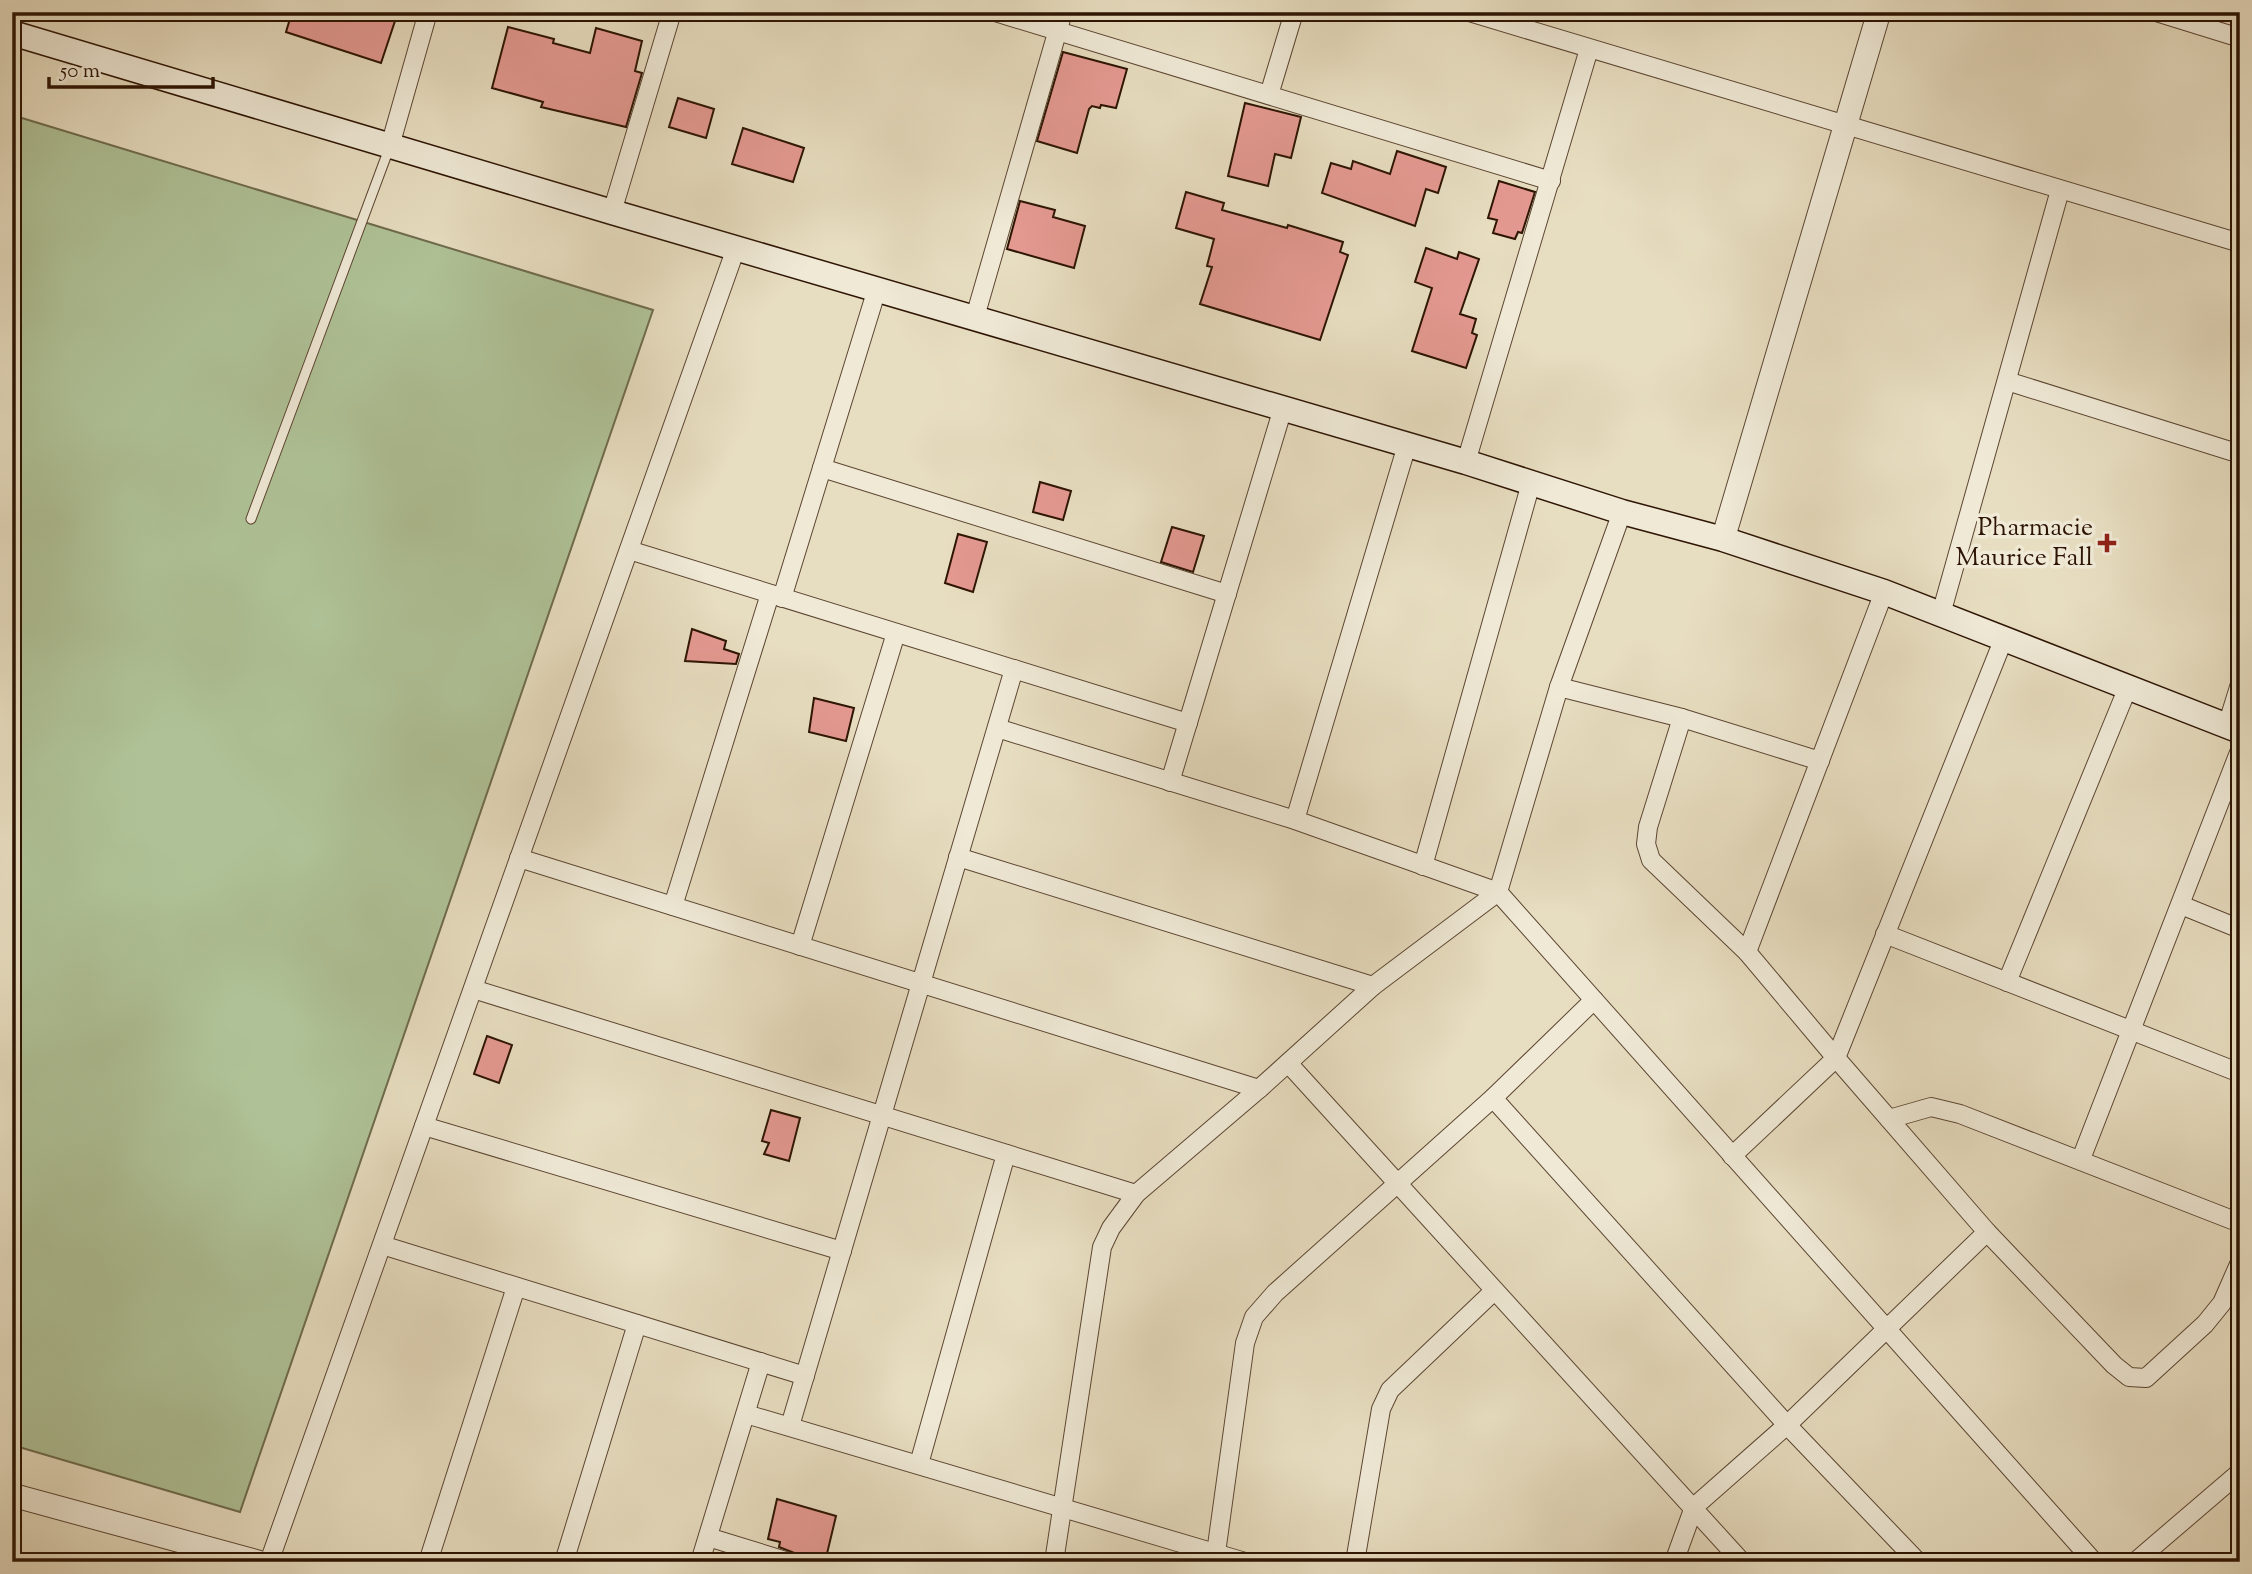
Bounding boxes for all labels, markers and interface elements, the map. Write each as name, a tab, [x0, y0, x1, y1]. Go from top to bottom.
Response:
scale bar	[49, 46, 214, 90]
text: 50 m	[59, 57, 100, 87]
place label: Pharmacie Maurice Fall	[1956, 510, 2093, 577]
marker: Pharmacie Maurice Fall	[2099, 535, 2115, 551]

